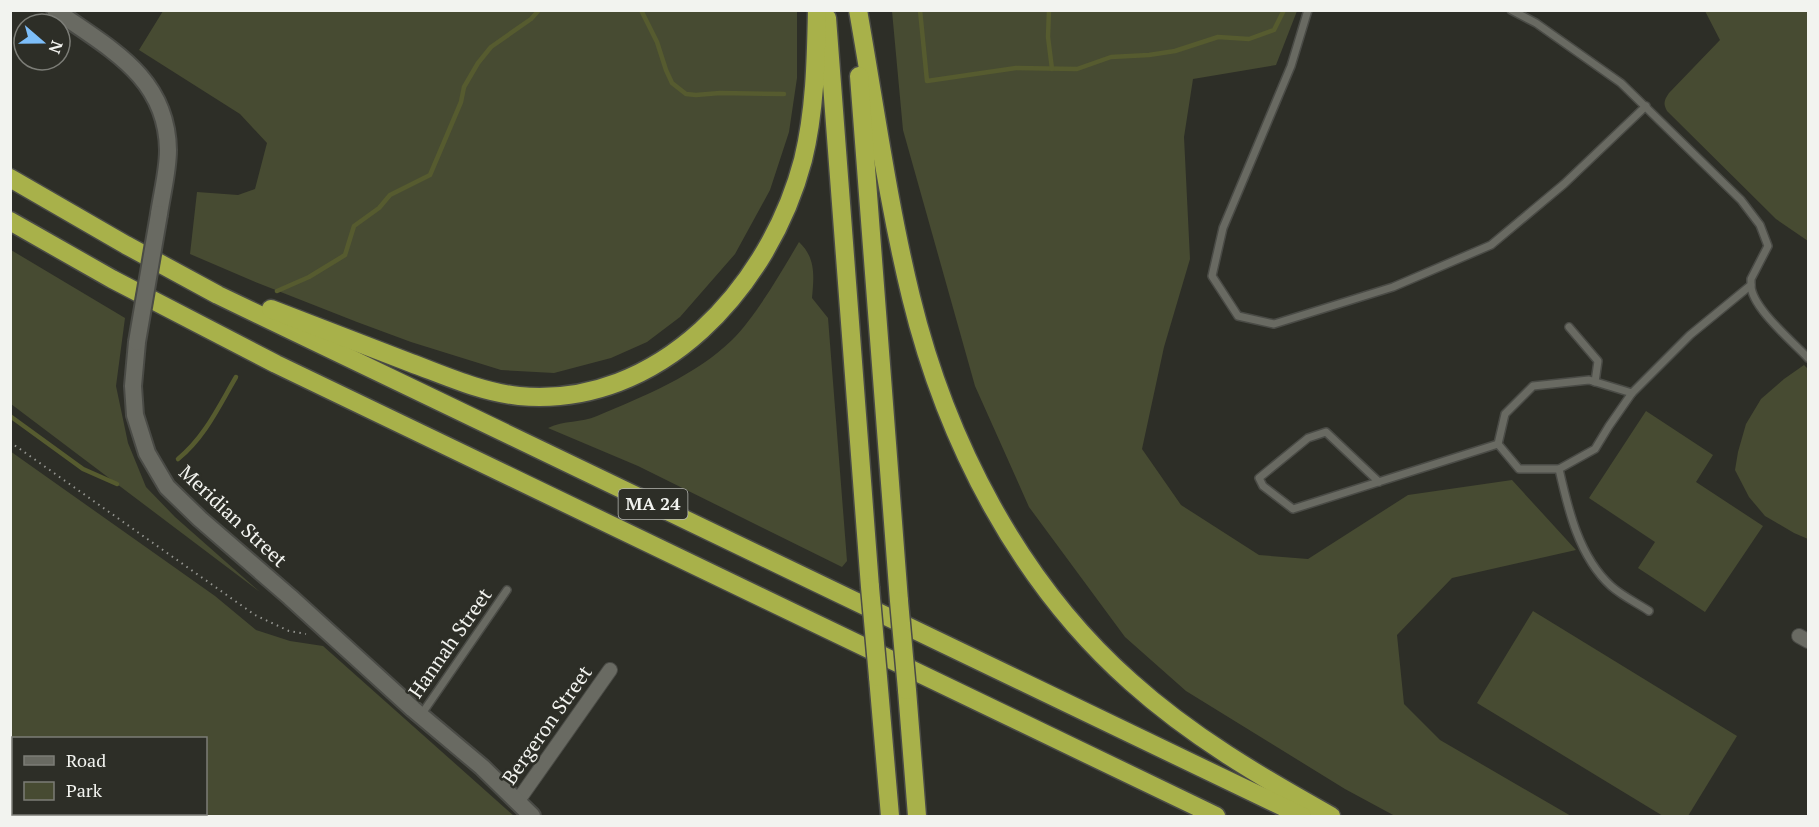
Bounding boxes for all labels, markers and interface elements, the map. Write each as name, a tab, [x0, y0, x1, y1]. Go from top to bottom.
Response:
north arrow	[12, 12, 72, 72]
text: N	[44, 38, 69, 57]
street label: Meridian Street	[174, 459, 294, 573]
road number: MA 24	[618, 489, 688, 519]
street label: Hannah Street	[402, 582, 498, 703]
street label: Bergeron Street	[496, 659, 598, 790]
legend	[12, 737, 207, 815]
text: Road	[66, 748, 106, 772]
text: Park	[66, 778, 103, 802]

